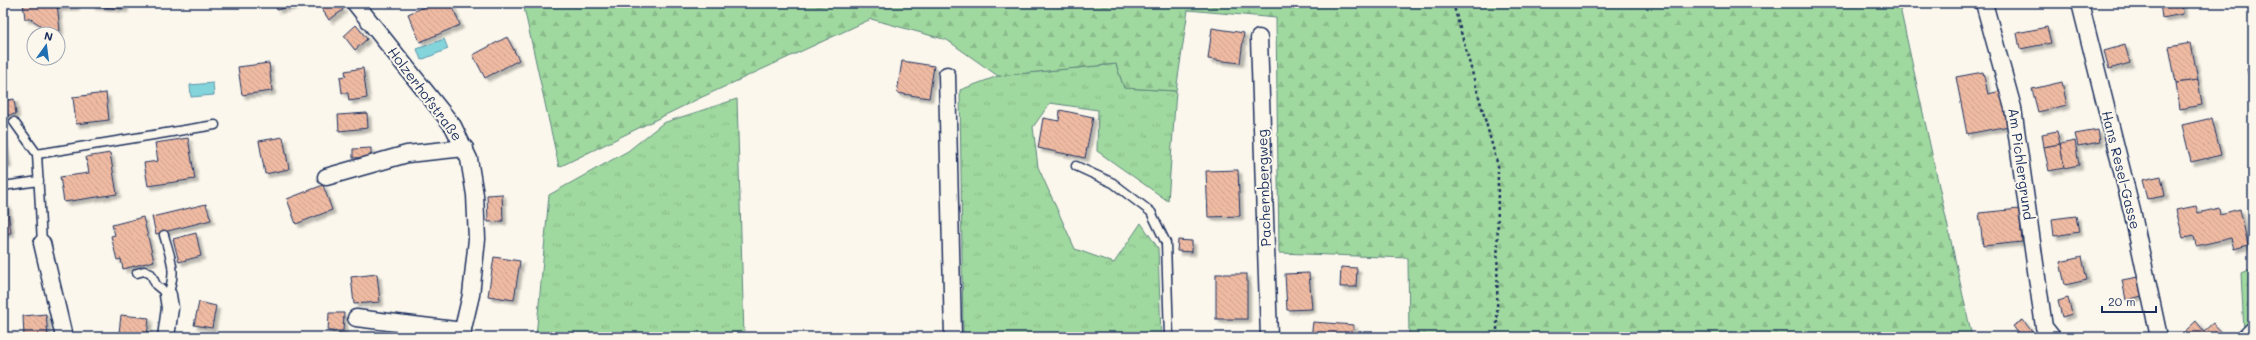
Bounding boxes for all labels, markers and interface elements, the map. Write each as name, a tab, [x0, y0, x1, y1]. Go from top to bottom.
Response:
north arrow	[26, 26, 66, 66]
text: N	[43, 28, 54, 44]
street label: Holzerhofstraße	[384, 43, 467, 145]
street label: Am Pichlergrund	[2004, 107, 2039, 221]
street label: Hans Resel-Gasse	[2098, 109, 2145, 231]
street label: Pachernbergweg	[1252, 129, 1275, 247]
scale bar	[2102, 288, 2156, 314]
text: 20 m	[2108, 293, 2136, 309]

